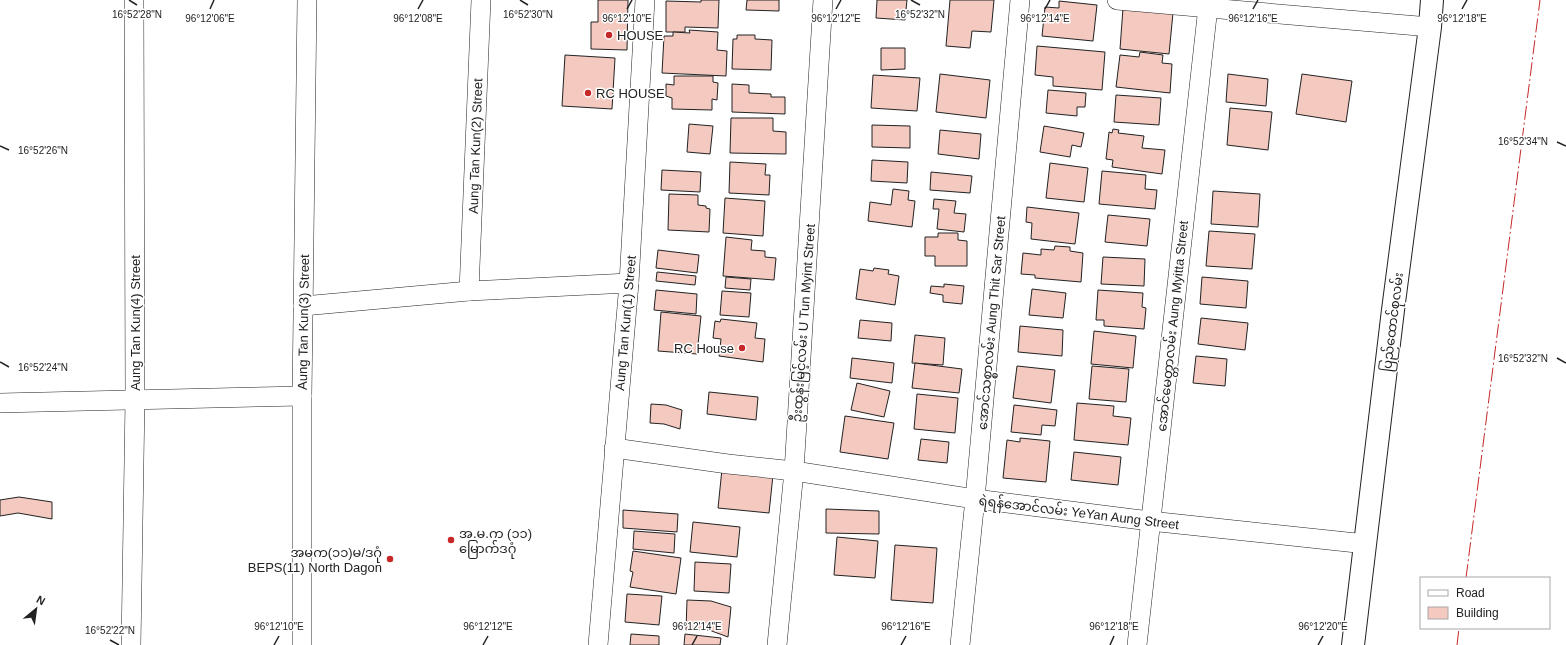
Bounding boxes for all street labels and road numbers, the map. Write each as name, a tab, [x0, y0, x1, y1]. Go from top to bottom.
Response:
street label: Aung Tan Kun(2) Street	[466, 78, 485, 214]
street label: အောင်သစ္စာလမ်း Aung Thit Sar Street	[974, 215, 1012, 431]
street label: အောင်မေတ္တာလမ်း Aung Myitta Street	[1153, 219, 1194, 433]
street label: ဦးထွန်းမြင့်လမ်း U Tun Myint Street	[788, 223, 821, 423]
street label: Aung Tan Kun(3) Street	[295, 254, 312, 390]
street label: Aung Tan Kun(1) Street	[612, 254, 639, 391]
street label: Aung Tan Kun(4) Street	[128, 255, 143, 391]
street label: ပြည်ထောင်စုလမ်း	[1378, 271, 1409, 373]
street label: ရဲရန်အောင်လမ်း YeYan Aung Street	[978, 492, 1180, 535]

